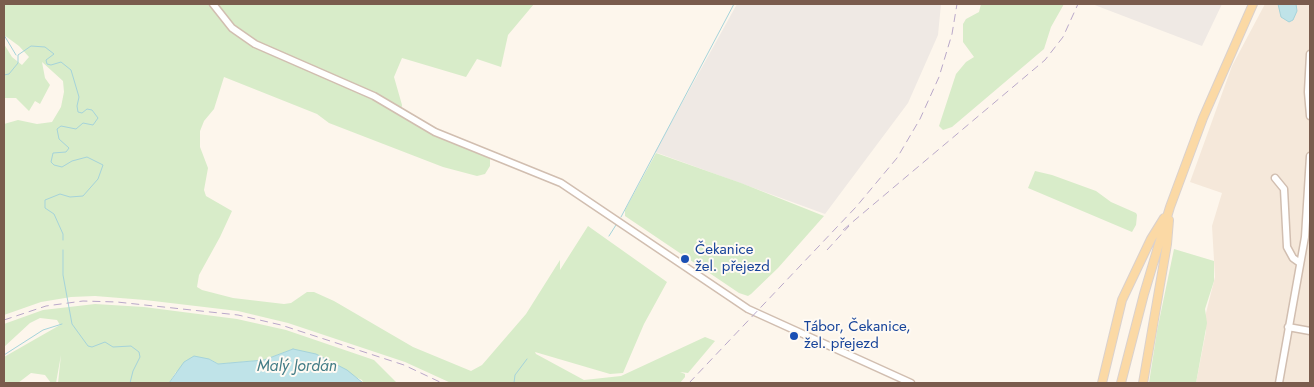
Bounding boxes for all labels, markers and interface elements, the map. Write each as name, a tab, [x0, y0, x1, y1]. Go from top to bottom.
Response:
place label: Čekanice žel. přejezd	[695, 241, 770, 276]
marker: Čekanice žel. přejezd	[679, 253, 691, 265]
place label: Tábor, Čekanice, žel. přejezd	[804, 318, 911, 353]
marker: Tábor, Čekanice, žel. přejezd	[788, 330, 800, 342]
water label: Malý Jordán	[257, 357, 337, 377]

